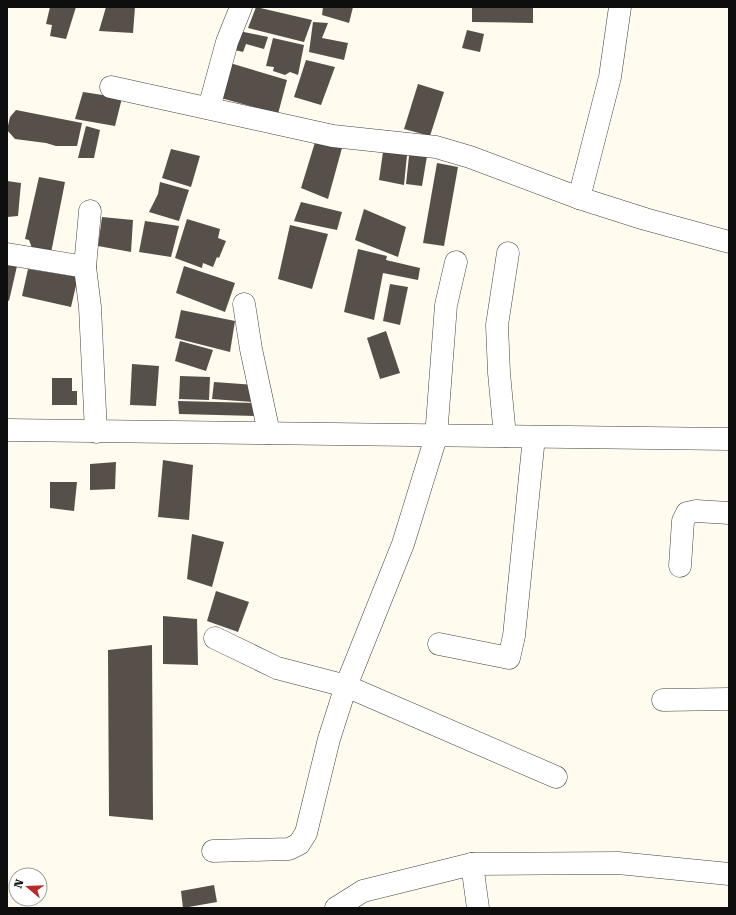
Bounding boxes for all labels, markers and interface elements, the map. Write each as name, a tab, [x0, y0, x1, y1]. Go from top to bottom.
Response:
north arrow	[8, 867, 48, 907]
text: N	[11, 877, 27, 890]

